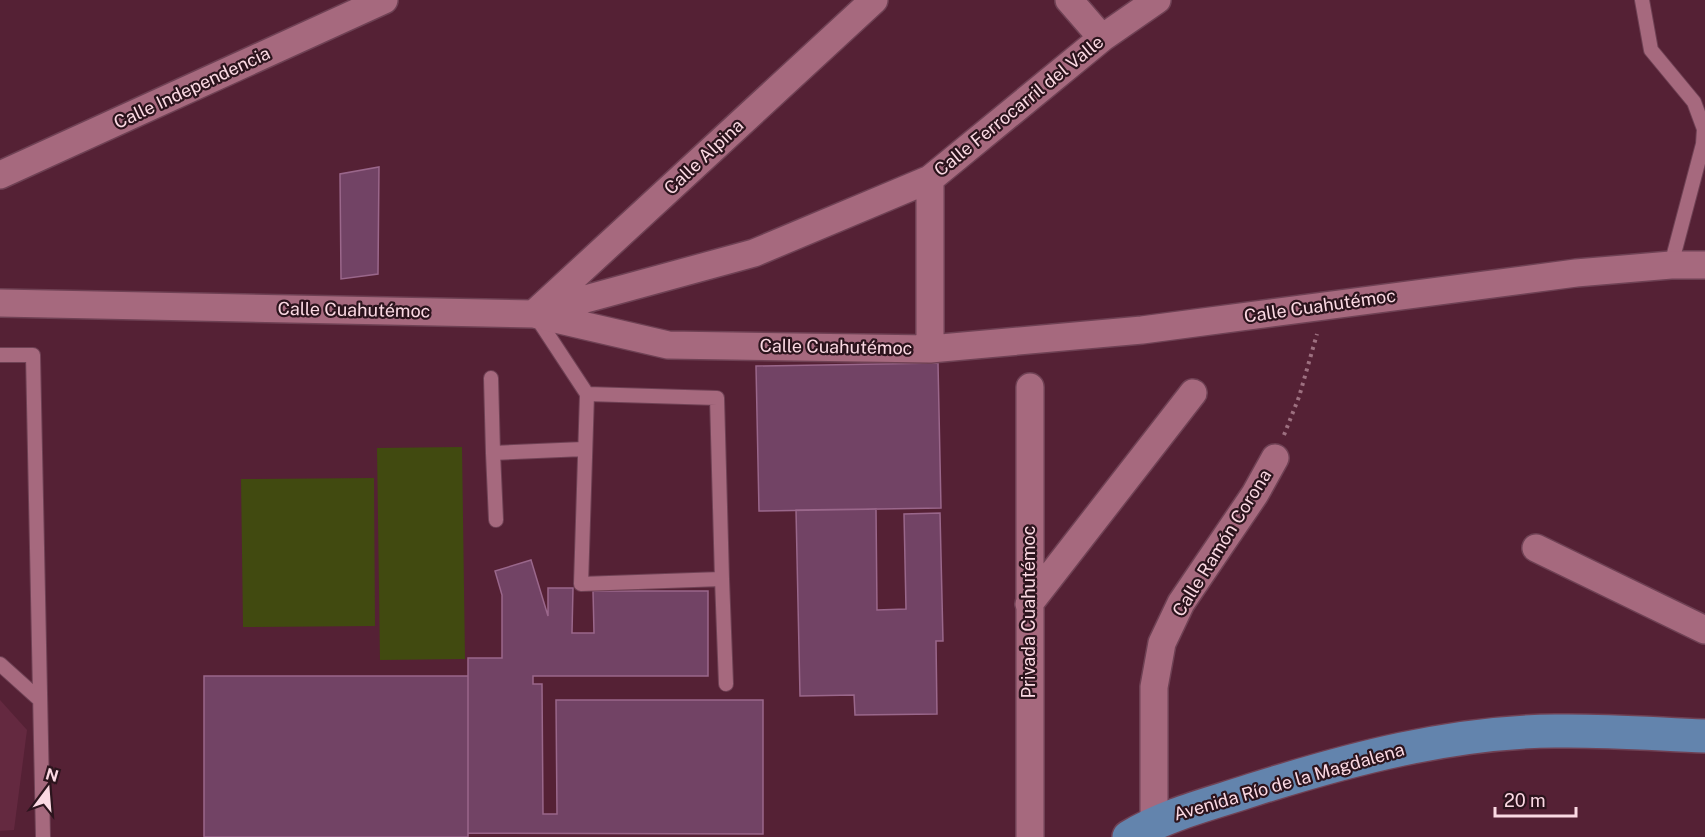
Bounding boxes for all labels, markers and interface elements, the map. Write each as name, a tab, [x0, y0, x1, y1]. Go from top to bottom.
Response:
street label: Calle Ferrocarril del Valle	[930, 31, 1107, 180]
street label: Calle Independencia	[110, 42, 273, 133]
street label: Calle Alpina	[660, 115, 748, 199]
street label: Calle Cuahutémoc	[1243, 284, 1397, 327]
street label: Calle Cuahutémoc	[277, 298, 431, 321]
street label: Calle Cuahutémoc	[759, 335, 913, 358]
street label: Calle Ramón Corona	[1168, 465, 1275, 620]
street label: Privada Cuahutémoc	[1018, 526, 1039, 698]
street label: Avenida Río de la Magdalena	[1171, 738, 1407, 825]
north arrow	[18, 759, 78, 819]
text: N	[43, 764, 61, 786]
scale bar	[1495, 780, 1576, 818]
text: 20 m	[1504, 790, 1546, 811]

